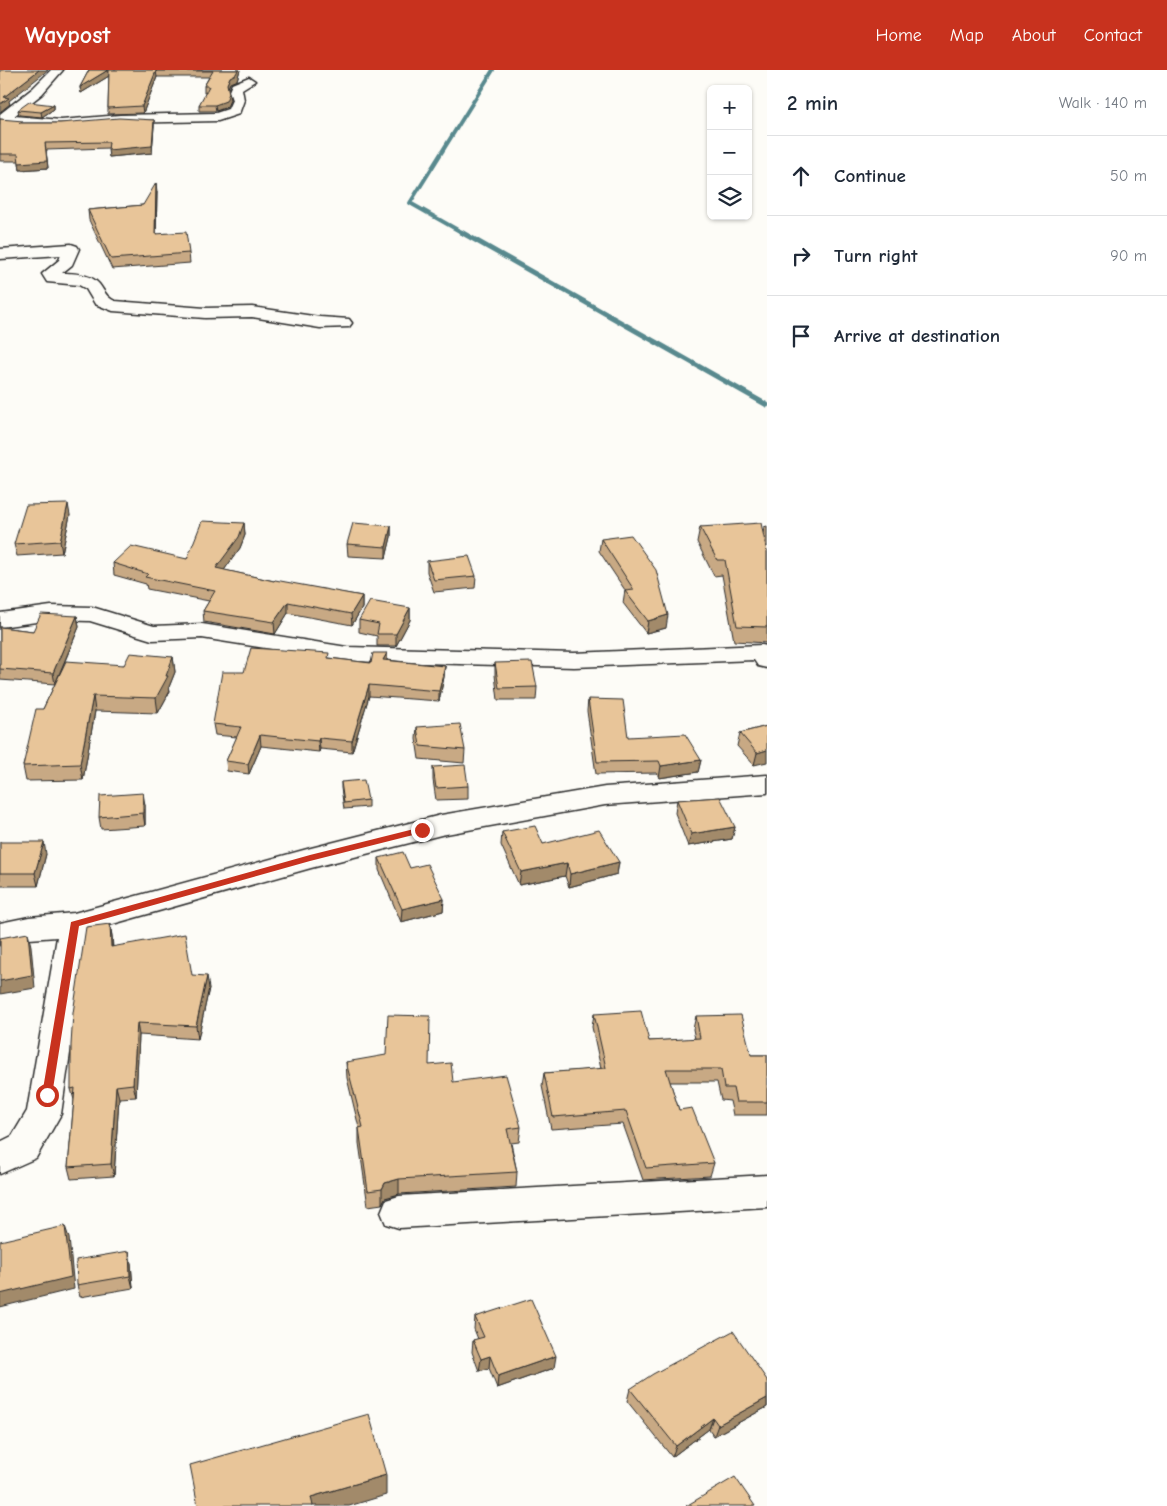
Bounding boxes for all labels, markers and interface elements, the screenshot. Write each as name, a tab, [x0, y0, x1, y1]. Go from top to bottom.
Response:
text: Waypost	[25, 21, 110, 49]
text: Home	[875, 25, 922, 46]
text: Map	[950, 25, 984, 46]
text: About	[1012, 25, 1056, 46]
text: Contact	[1084, 25, 1142, 46]
map controls	[707, 85, 752, 220]
button: +	[707, 85, 752, 130]
text: 2 min	[787, 91, 838, 115]
text: Walk · 140 m	[1059, 94, 1147, 112]
button: −	[707, 130, 752, 175]
icon: ahead	[787, 162, 815, 190]
text: Continue	[834, 165, 906, 187]
text: 50 m	[1110, 167, 1147, 185]
button: layers	[707, 175, 752, 220]
icon: right	[787, 242, 815, 270]
text: Turn right	[834, 245, 918, 267]
text: 90 m	[1110, 247, 1147, 265]
icon: arrive	[787, 322, 815, 350]
text: Arrive at destination	[834, 325, 1000, 347]
route end	[411, 819, 434, 842]
route start	[36, 1084, 59, 1107]

